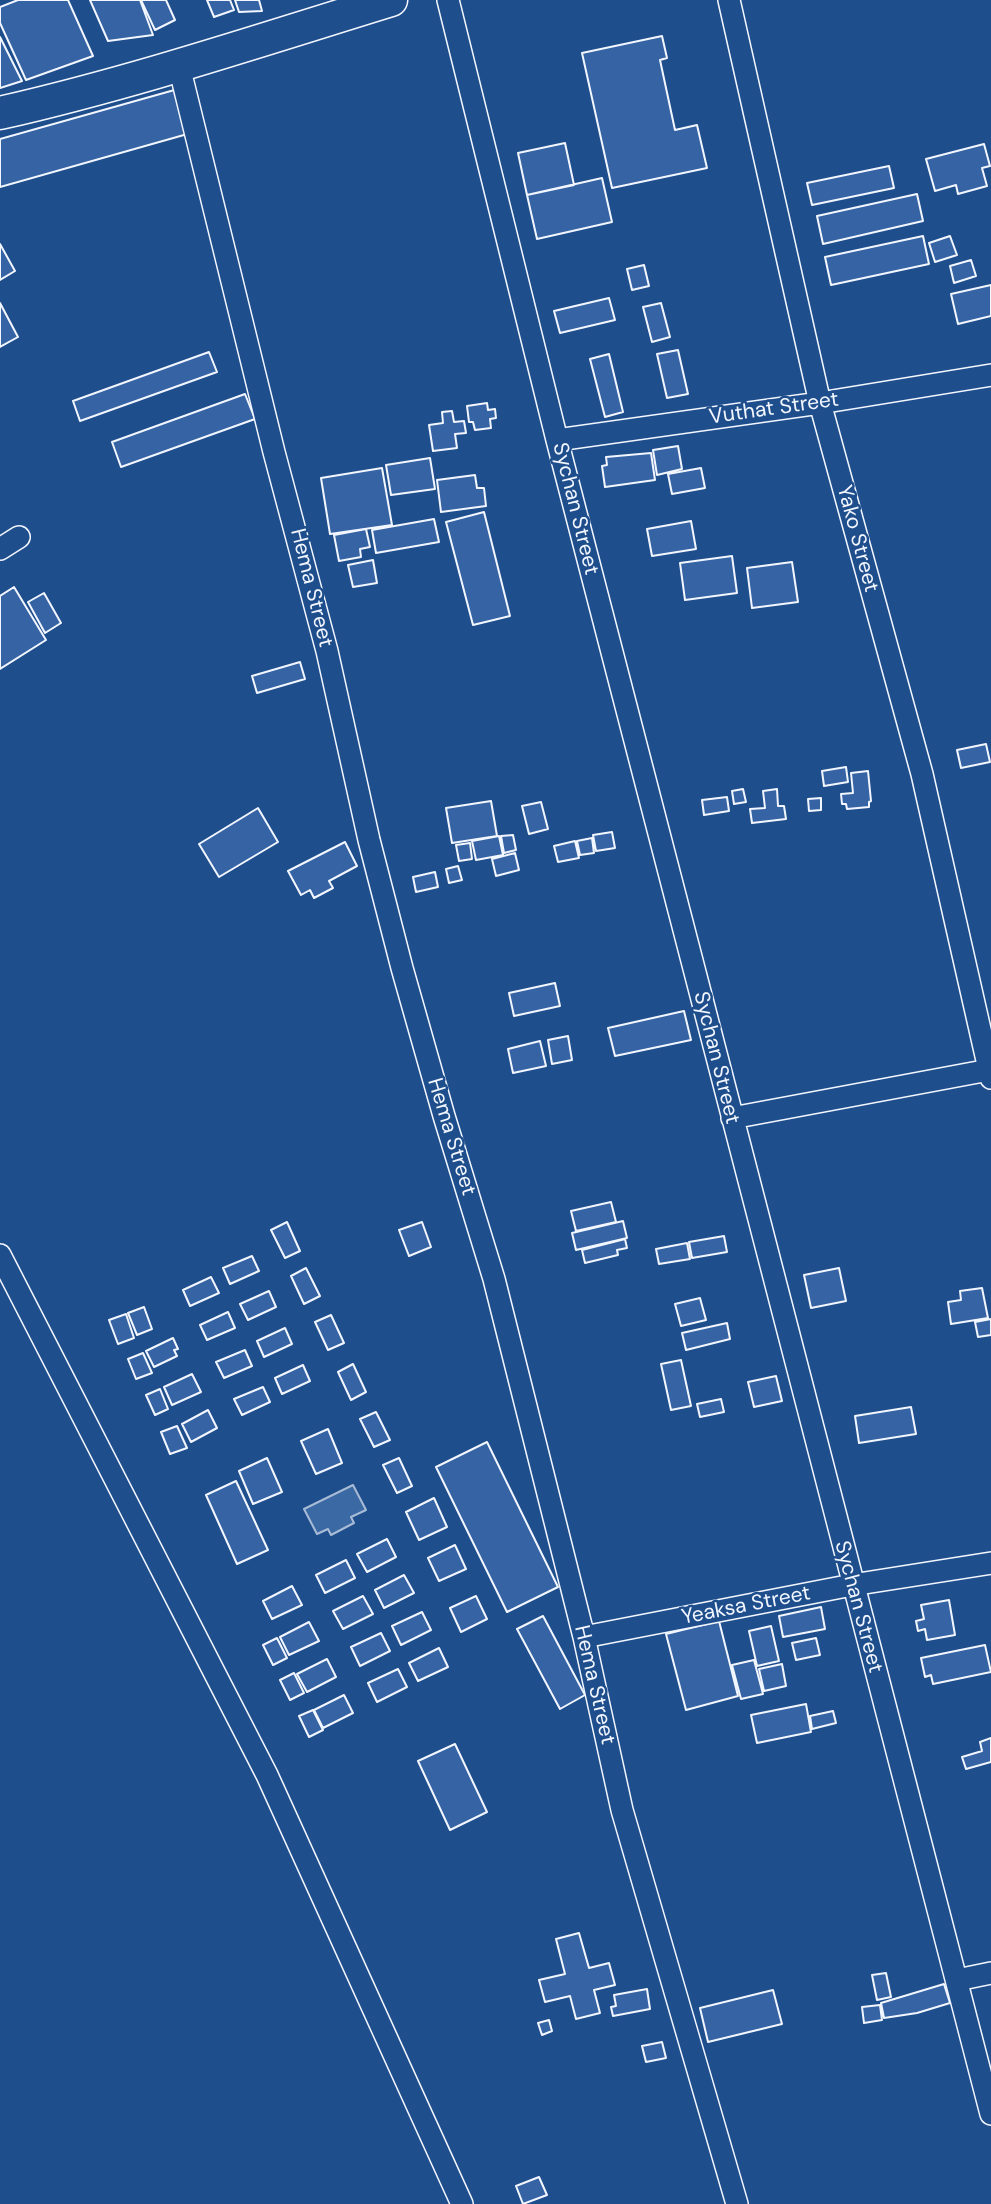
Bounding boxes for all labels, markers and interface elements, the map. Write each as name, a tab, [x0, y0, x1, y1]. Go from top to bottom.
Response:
street label: Vuthat Street	[708, 387, 840, 431]
street label: Sychan Street	[546, 440, 604, 578]
street label: Yako Street	[831, 483, 883, 595]
street label: Hema Street	[284, 526, 338, 650]
street label: Sychan Street	[687, 989, 745, 1127]
street label: Hema Street	[421, 1075, 481, 1199]
street label: Sychan Street	[828, 1538, 888, 1676]
street label: Yeaksa Street	[679, 1581, 813, 1631]
street label: Hema Street	[568, 1623, 620, 1747]

